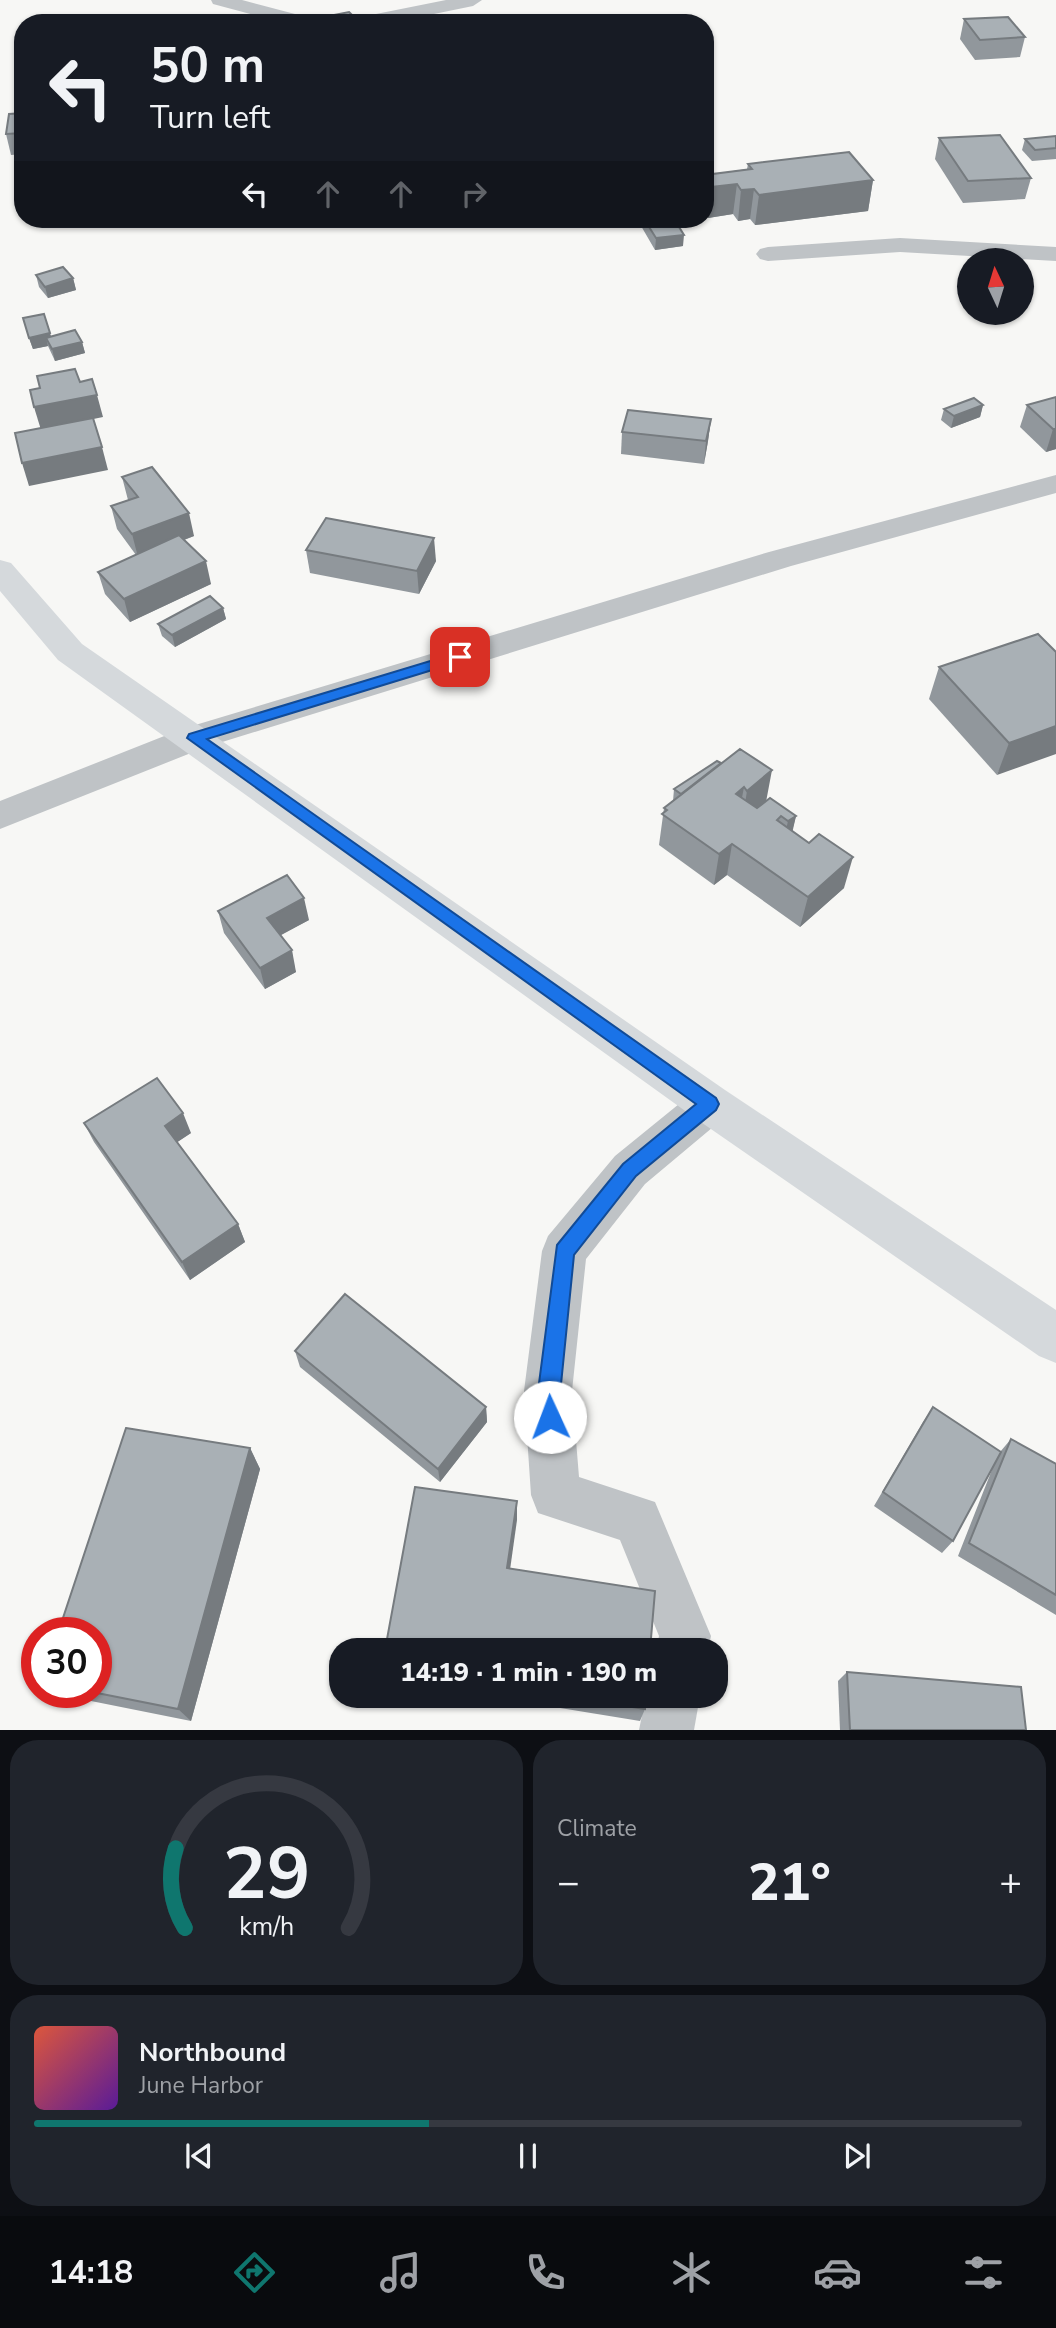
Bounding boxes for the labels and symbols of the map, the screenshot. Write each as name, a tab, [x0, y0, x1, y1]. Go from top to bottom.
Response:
north arrow	[957, 248, 1034, 326]
pin	[430, 627, 490, 687]
position arrow	[513, 1380, 587, 1454]
speed limit sign: 30	[21, 1617, 112, 1708]

